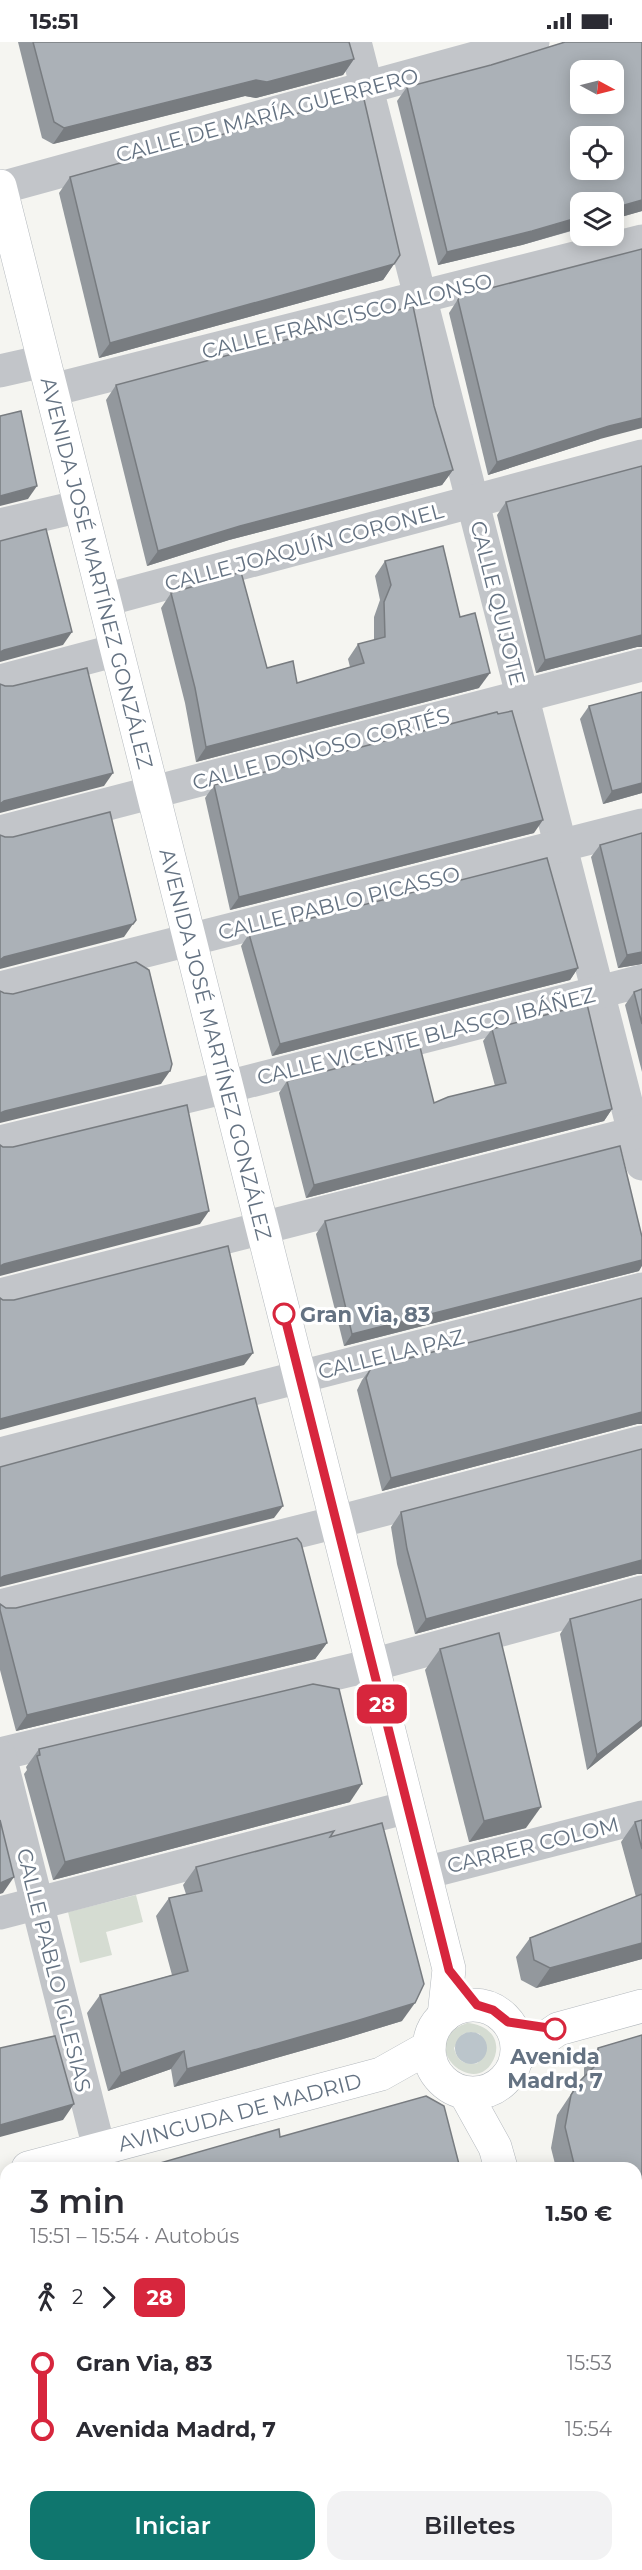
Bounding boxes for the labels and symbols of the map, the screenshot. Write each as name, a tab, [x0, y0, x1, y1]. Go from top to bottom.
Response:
north arrow	[570, 60, 624, 114]
street label: CALLE DE MARÍA GUERRERO	[113, 63, 421, 167]
street label: CALLE FRANCISCO ALONSO	[199, 268, 495, 364]
street label: AVENIDA JOSÉ MARTÍNEZ GONZÁLEZ	[36, 374, 159, 771]
street label: CALLE JOAQUÍN CORONEL	[162, 498, 447, 596]
street label: CALLE QUIJOTE	[465, 518, 531, 688]
street label: CALLE DONOSO CORTÉS	[190, 703, 452, 795]
street label: AVENIDA JOSÉ MARTÍNEZ GONZÁLEZ	[155, 846, 277, 1243]
street label: CALLE PABLO PICASSO	[216, 861, 462, 945]
street label: CALLE VICENTE BLASCO IBÁÑEZ	[254, 982, 598, 1090]
place label: Gran Via, 83	[300, 1302, 430, 1327]
marker: Gran Via, 83	[273, 1303, 295, 1325]
street label: CALLE LA PAZ	[315, 1324, 467, 1384]
line badge: 28	[355, 1684, 409, 1724]
street label: CARRER COLOM	[444, 1812, 622, 1878]
street label: CALLE PABLO IGLESIAS	[12, 1846, 96, 2094]
marker: Avenida Madrd, 7	[544, 2018, 566, 2040]
place label: Avenida Madrd, 7	[507, 2044, 603, 2093]
street label: AVINGUDA DE MADRID	[115, 2067, 364, 2156]

